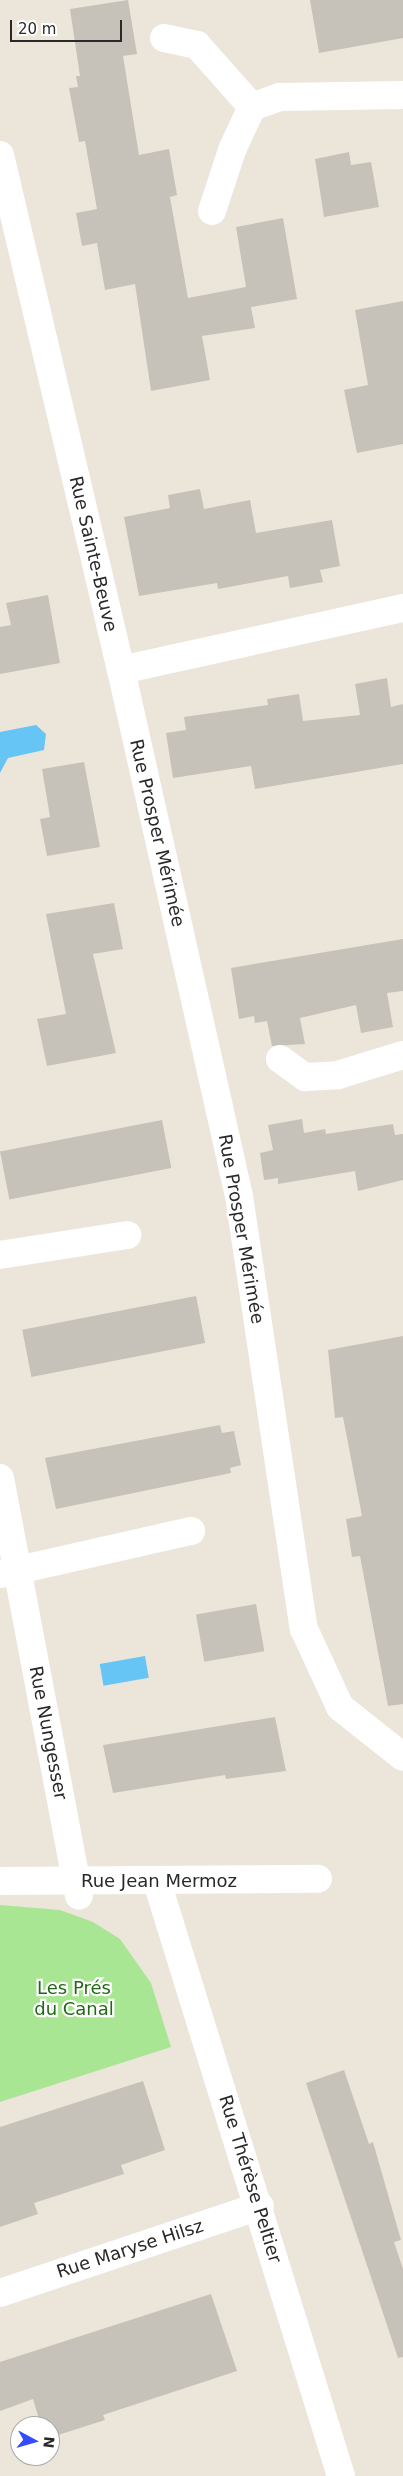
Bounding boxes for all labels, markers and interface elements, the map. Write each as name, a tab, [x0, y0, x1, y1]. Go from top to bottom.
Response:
scale bar	[12, 10, 125, 42]
text: 20 m	[18, 20, 56, 38]
street label: Rue Sainte-Beuve	[65, 474, 121, 634]
street label: Rue Prosper Mérimée	[125, 737, 189, 929]
street label: Rue Prosper Mérimée	[214, 1133, 268, 1325]
street label: Rue Nungesser	[24, 1664, 72, 1802]
street label: Rue Jean Mermoz	[81, 1870, 237, 1892]
park label: Les Prés du Canal	[34, 1978, 114, 2020]
street label: Rue Thérèse Peltier	[214, 2092, 286, 2266]
street label: Rue Maryse Hilsz	[54, 2215, 206, 2283]
north arrow	[10, 2416, 60, 2466]
text: N	[40, 2436, 57, 2449]

